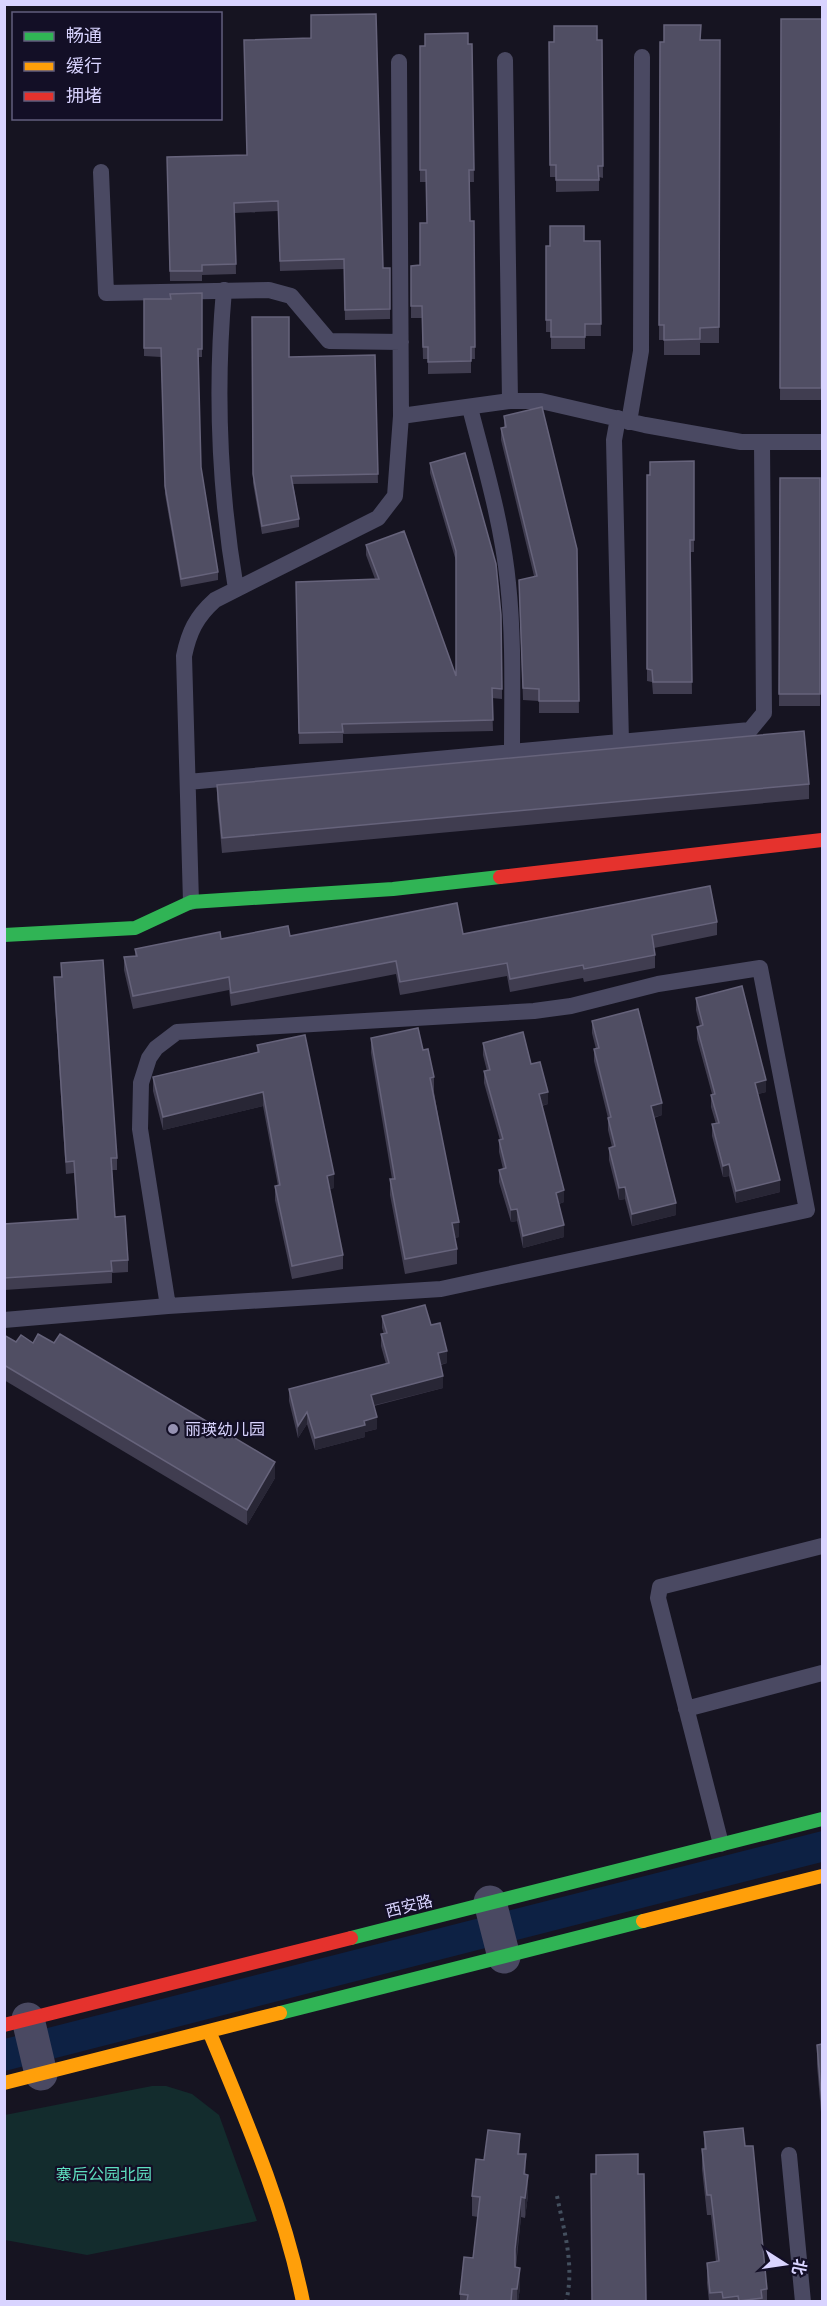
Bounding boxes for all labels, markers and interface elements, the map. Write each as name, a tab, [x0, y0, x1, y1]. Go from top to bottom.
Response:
legend	[12, 12, 222, 120]
text: 畅通	[66, 25, 102, 47]
text: 缓行	[66, 55, 102, 77]
text: 拥堵	[66, 85, 102, 107]
place label: 丽瑛幼儿园	[185, 1420, 265, 1439]
marker: 丽瑛幼儿园	[166, 1422, 180, 1436]
street label: 西安路	[383, 1891, 435, 1921]
park label: 寨后公园北园	[56, 2165, 152, 2184]
north arrow	[755, 2234, 815, 2294]
text: 北	[788, 2257, 810, 2277]

